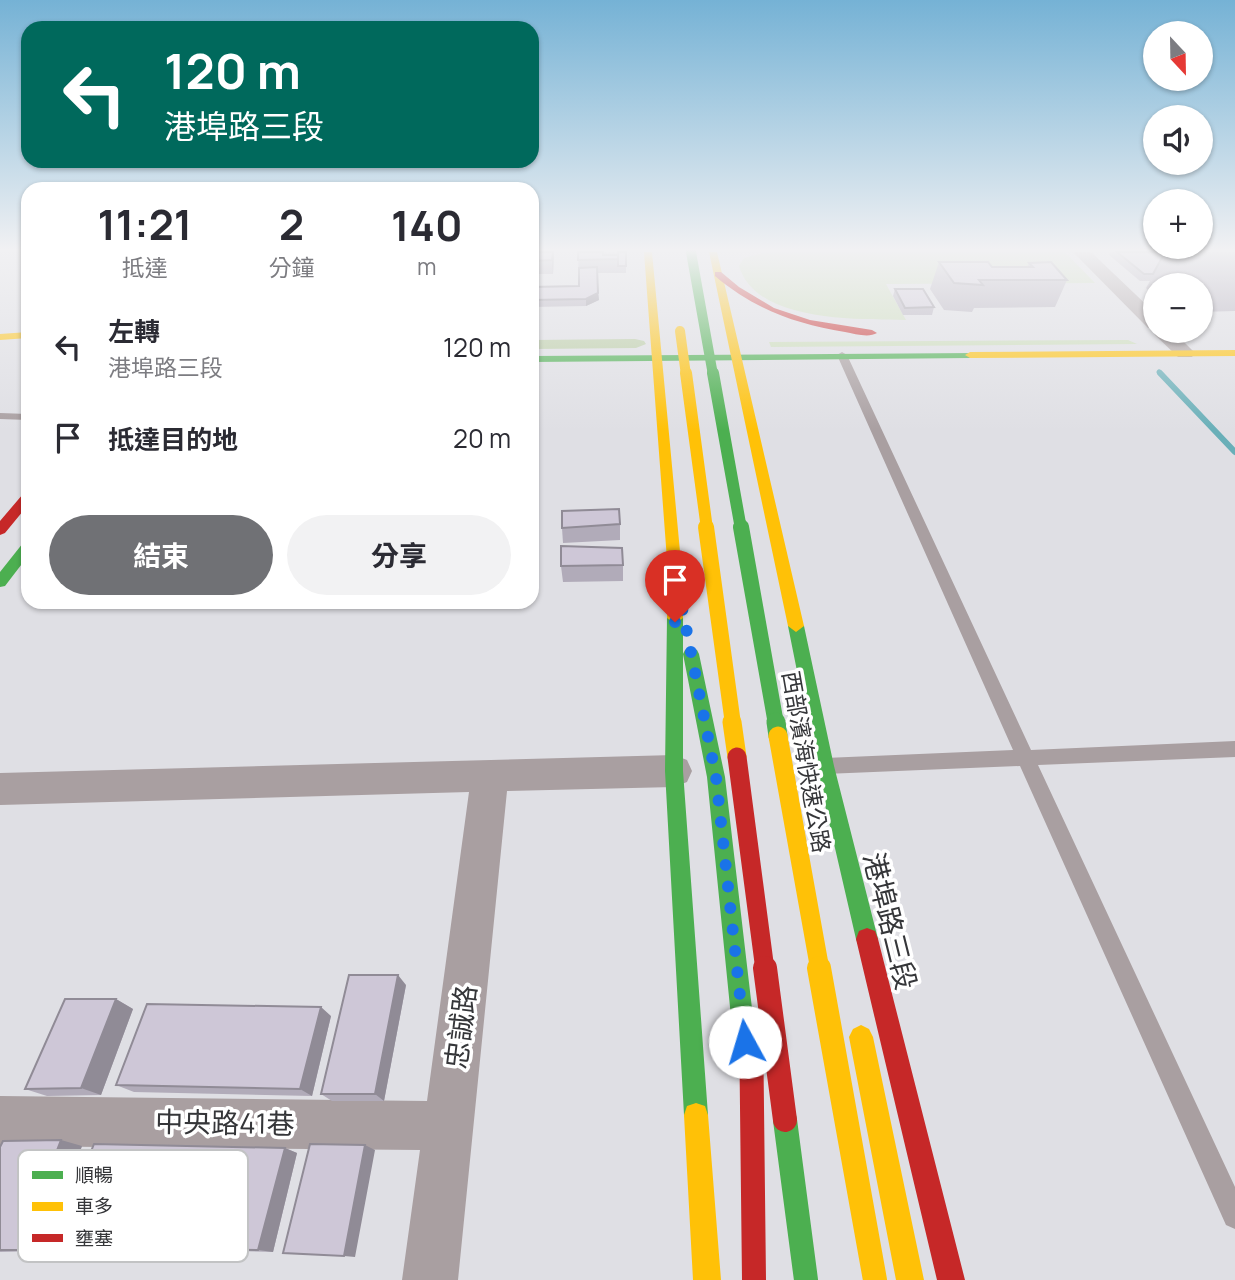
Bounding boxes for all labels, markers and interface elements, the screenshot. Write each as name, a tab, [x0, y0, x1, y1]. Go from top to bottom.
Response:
north arrow	[1143, 21, 1213, 91]
map controls	[1143, 21, 1213, 343]
text: 120 m	[164, 37, 301, 104]
icon: left	[49, 49, 140, 140]
text: 港埠路三段	[164, 104, 324, 148]
button: sound	[1143, 105, 1213, 175]
button: +	[1143, 189, 1213, 259]
text: 11:21	[97, 195, 192, 253]
text: 2	[279, 195, 304, 253]
text: 140	[391, 196, 463, 254]
text: m	[417, 250, 437, 282]
text: 抵達	[122, 251, 168, 283]
text: 分鐘	[269, 251, 315, 283]
button: −	[1143, 273, 1213, 343]
text: 左轉	[108, 313, 160, 349]
icon: left	[49, 328, 87, 366]
text: 120 m	[443, 329, 511, 365]
text: 港埠路三段	[108, 351, 223, 383]
icon: arrive	[49, 419, 87, 457]
text: 20 m	[453, 420, 511, 456]
text: 抵達目的地	[108, 421, 238, 457]
button: 結束	[49, 515, 273, 595]
button: 分享	[287, 515, 511, 595]
pin	[645, 550, 705, 622]
icon: arrive	[656, 561, 694, 599]
street label: 西部濱海快速公路	[775, 668, 839, 855]
street label: 港埠路三段	[856, 848, 926, 993]
street label: 忠誠路	[436, 983, 484, 1071]
position arrow	[708, 1005, 782, 1079]
street label: 中央路41巷	[155, 1102, 295, 1142]
legend	[18, 1150, 248, 1262]
text: 順暢	[75, 1162, 113, 1188]
text: 車多	[75, 1193, 113, 1219]
text: 壅塞	[75, 1225, 113, 1251]

